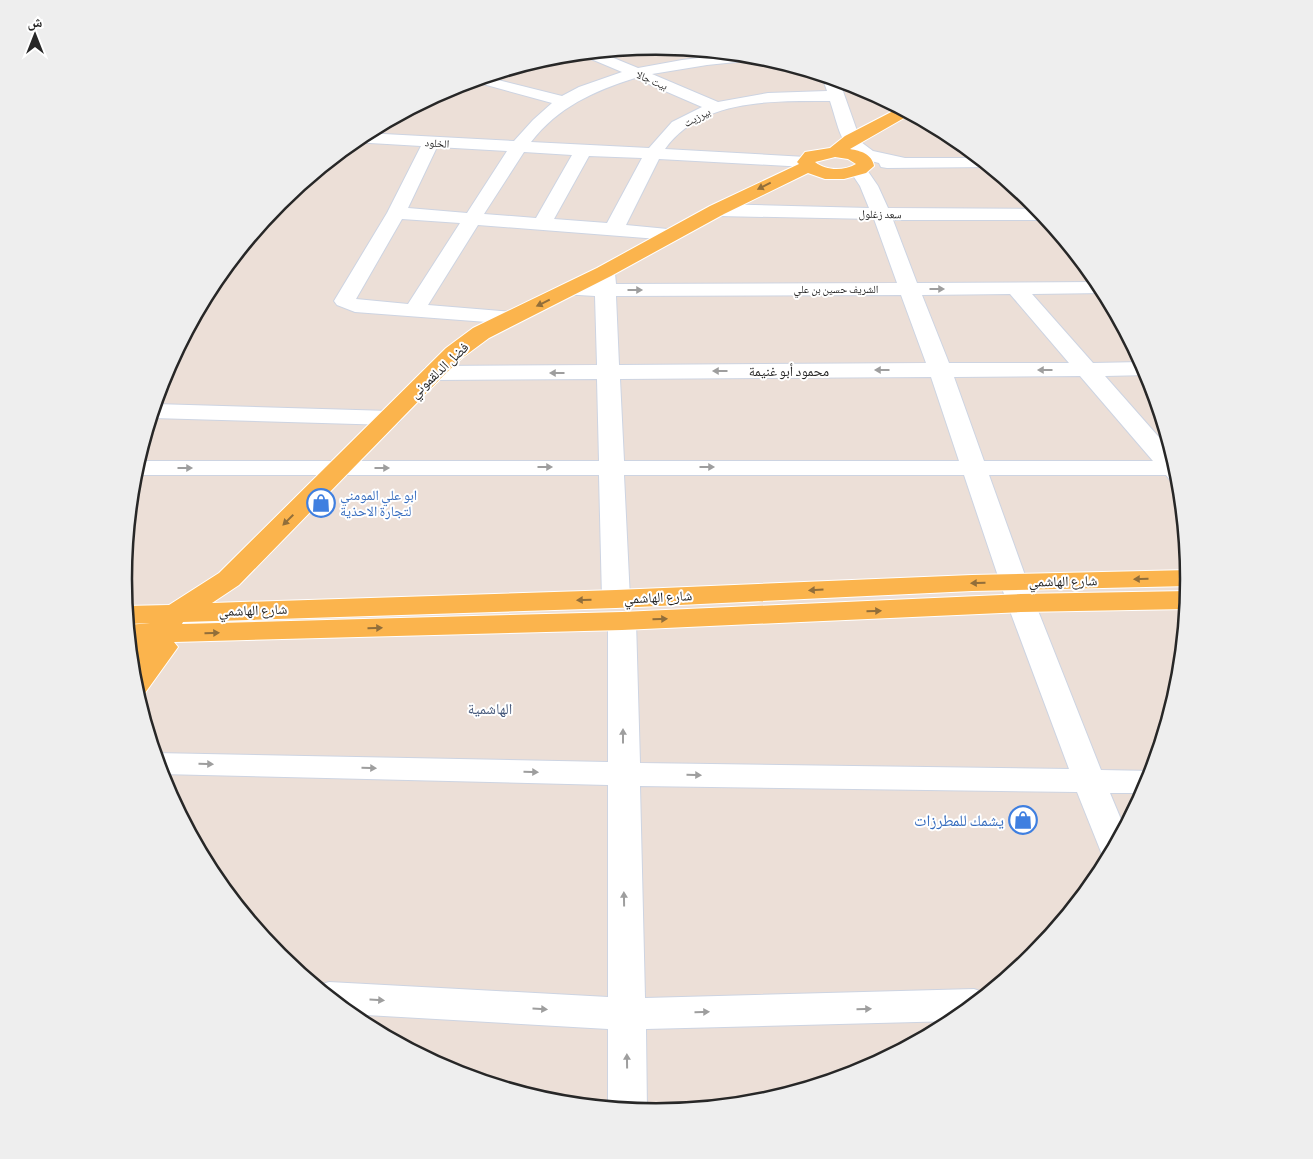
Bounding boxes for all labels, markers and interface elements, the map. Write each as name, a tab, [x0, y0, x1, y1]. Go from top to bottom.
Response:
north arrow	[10, 10, 60, 60]
text: ش	[28, 16, 43, 31]
street label: بيت جالا	[634, 69, 669, 92]
street label: بيرزيت	[682, 106, 713, 129]
street label: الخلود	[424, 137, 450, 150]
one-way arrow	[757, 183, 771, 191]
street label: سعد زغلول	[858, 209, 902, 221]
street label: الشريف حسين بن علي	[794, 284, 878, 298]
one-way arrow	[930, 285, 946, 293]
one-way arrow	[627, 286, 643, 294]
one-way arrow	[536, 299, 550, 307]
street label: فضل الدلقموني	[408, 340, 474, 404]
street label: محمود أبو غنيمة	[749, 363, 829, 380]
one-way arrow	[874, 366, 890, 374]
one-way arrow	[1036, 366, 1052, 374]
one-way arrow	[711, 367, 727, 375]
one-way arrow	[549, 369, 565, 377]
one-way arrow	[537, 463, 553, 471]
one-way arrow	[699, 463, 715, 471]
one-way arrow	[177, 464, 193, 472]
one-way arrow	[374, 464, 390, 472]
shop icon: ابو علي المومني لتجارة الاحذية	[306, 488, 336, 518]
place label: ابو علي المومني لتجارة الاحذية	[340, 489, 417, 520]
one-way arrow	[282, 513, 294, 525]
street label: شارع الهاشمي	[1029, 574, 1098, 593]
one-way arrow	[1133, 575, 1149, 583]
one-way arrow	[970, 579, 986, 587]
one-way arrow	[808, 586, 824, 594]
street label: شارع الهاشمي	[623, 589, 693, 610]
one-way arrow	[575, 596, 591, 604]
street label: شارع الهاشمي	[218, 603, 288, 623]
one-way arrow	[867, 606, 883, 614]
one-way arrow	[652, 615, 668, 623]
one-way arrow	[367, 624, 383, 632]
one-way arrow	[205, 628, 221, 636]
district label: الهاشمية	[468, 702, 512, 718]
one-way arrow	[619, 728, 627, 744]
one-way arrow	[199, 761, 215, 769]
one-way arrow	[361, 764, 377, 772]
one-way arrow	[524, 768, 540, 776]
one-way arrow	[686, 771, 702, 779]
shop icon: يشمك للمطرزات	[1008, 805, 1038, 835]
place label: يشمك للمطرزات	[914, 813, 1004, 830]
one-way arrow	[620, 890, 628, 906]
one-way arrow	[370, 996, 386, 1004]
one-way arrow	[532, 1005, 548, 1013]
one-way arrow	[857, 1005, 873, 1013]
one-way arrow	[694, 1008, 710, 1016]
one-way arrow	[622, 1053, 630, 1069]

